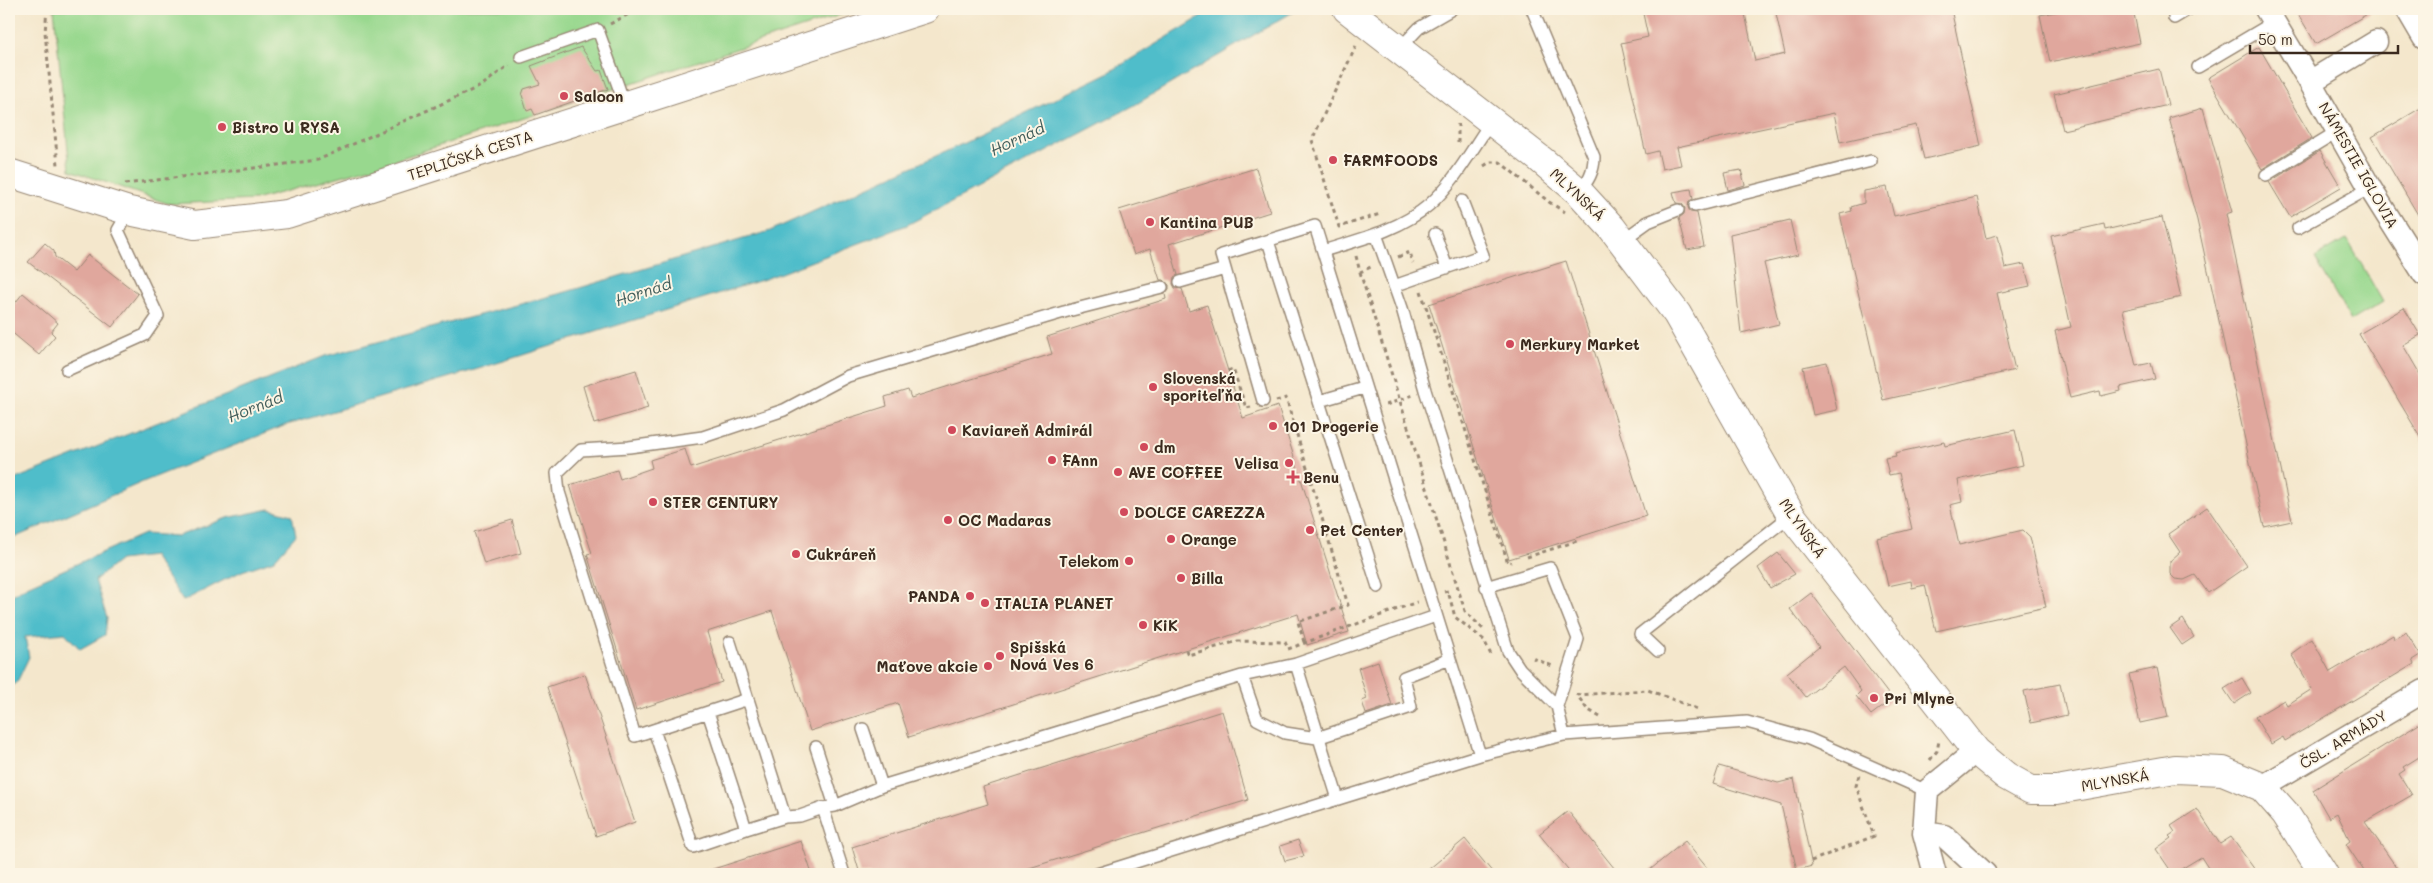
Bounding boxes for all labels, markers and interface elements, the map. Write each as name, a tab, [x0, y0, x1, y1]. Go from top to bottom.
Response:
scale bar	[2250, 22, 2398, 54]
text: 50 m	[2258, 29, 2293, 49]
place label: Saloon	[574, 86, 623, 106]
marker: Saloon	[558, 90, 570, 102]
street label: NÁMESTIE IGLOVIA	[2315, 98, 2403, 232]
water label: Hornád	[986, 116, 1048, 160]
place label: Bistro U RYSA	[232, 117, 340, 137]
marker: Bistro U RYSA	[216, 121, 228, 133]
street label: TEPLIČSKÁ CESTA	[405, 125, 535, 185]
place label: FARMFOODS	[1343, 150, 1438, 170]
marker: FARMFOODS	[1327, 154, 1339, 166]
street label: MLYNSKÁ	[1546, 163, 1610, 225]
place label: Kantina PUB	[1160, 212, 1254, 232]
marker: Kantina PUB	[1144, 216, 1156, 228]
water label: Hornád	[612, 272, 675, 310]
place label: Merkury Market	[1520, 334, 1640, 354]
marker: Merkury Market	[1504, 338, 1516, 350]
place label: Slovenská sporiteľňa	[1163, 368, 1242, 405]
marker: Slovenská sporiteľňa	[1147, 381, 1159, 393]
water label: Hornád	[224, 385, 287, 427]
place label: 101 Drogerie	[1283, 416, 1379, 436]
place label: Kaviareň Admirál	[962, 420, 1092, 440]
marker: 101 Drogerie	[1267, 420, 1279, 432]
marker: Kaviareň Admirál	[946, 424, 958, 436]
place label: dm	[1154, 437, 1175, 457]
marker: dm	[1138, 441, 1150, 453]
place label: FAnn	[1062, 450, 1098, 470]
place label: Velisa	[1234, 453, 1279, 473]
marker: FAnn	[1046, 454, 1058, 466]
marker: Velisa	[1283, 457, 1295, 469]
place label: AVE COFFEE	[1128, 462, 1223, 482]
marker: AVE COFFEE	[1112, 466, 1124, 478]
place label: Benu	[1303, 467, 1339, 487]
marker: Benu	[1287, 471, 1299, 483]
place label: STER CENTURY	[663, 492, 779, 512]
street label: MLYNSKÁ	[1775, 494, 1831, 562]
marker: STER CENTURY	[647, 496, 659, 508]
place label: DOLCE CAREZZA	[1134, 502, 1265, 522]
marker: DOLCE CAREZZA	[1118, 506, 1130, 518]
place label: OC Madaras	[958, 510, 1051, 530]
marker: OC Madaras	[942, 514, 954, 526]
place label: Pet Center	[1320, 520, 1404, 540]
marker: Pet Center	[1304, 524, 1316, 536]
place label: Orange	[1181, 529, 1237, 549]
marker: Orange	[1165, 533, 1177, 545]
place label: Cukráreň	[806, 544, 876, 564]
marker: Cukráreň	[790, 548, 802, 560]
place label: Telekom	[1059, 551, 1119, 571]
marker: Telekom	[1123, 555, 1135, 567]
place label: Billa	[1191, 568, 1224, 588]
marker: Billa	[1175, 572, 1187, 584]
place label: PANDA	[908, 586, 960, 606]
marker: PANDA	[964, 590, 976, 602]
place label: ITALIA PLANET	[995, 593, 1114, 613]
marker: ITALIA PLANET	[979, 597, 991, 609]
place label: KiK	[1153, 615, 1178, 635]
marker: KiK	[1137, 619, 1149, 631]
place label: Spišská Nová Ves 6	[1010, 637, 1094, 674]
marker: Spišská Nová Ves 6	[994, 650, 1006, 662]
place label: Maťove akcie	[877, 656, 978, 676]
marker: Maťove akcie	[982, 660, 994, 672]
place label: Pri Mlyne	[1884, 688, 1954, 708]
marker: Pri Mlyne	[1868, 692, 1880, 704]
street label: ČSL. ARMÁDY	[2296, 705, 2390, 773]
street label: MLYNSKÁ	[2079, 764, 2151, 796]

